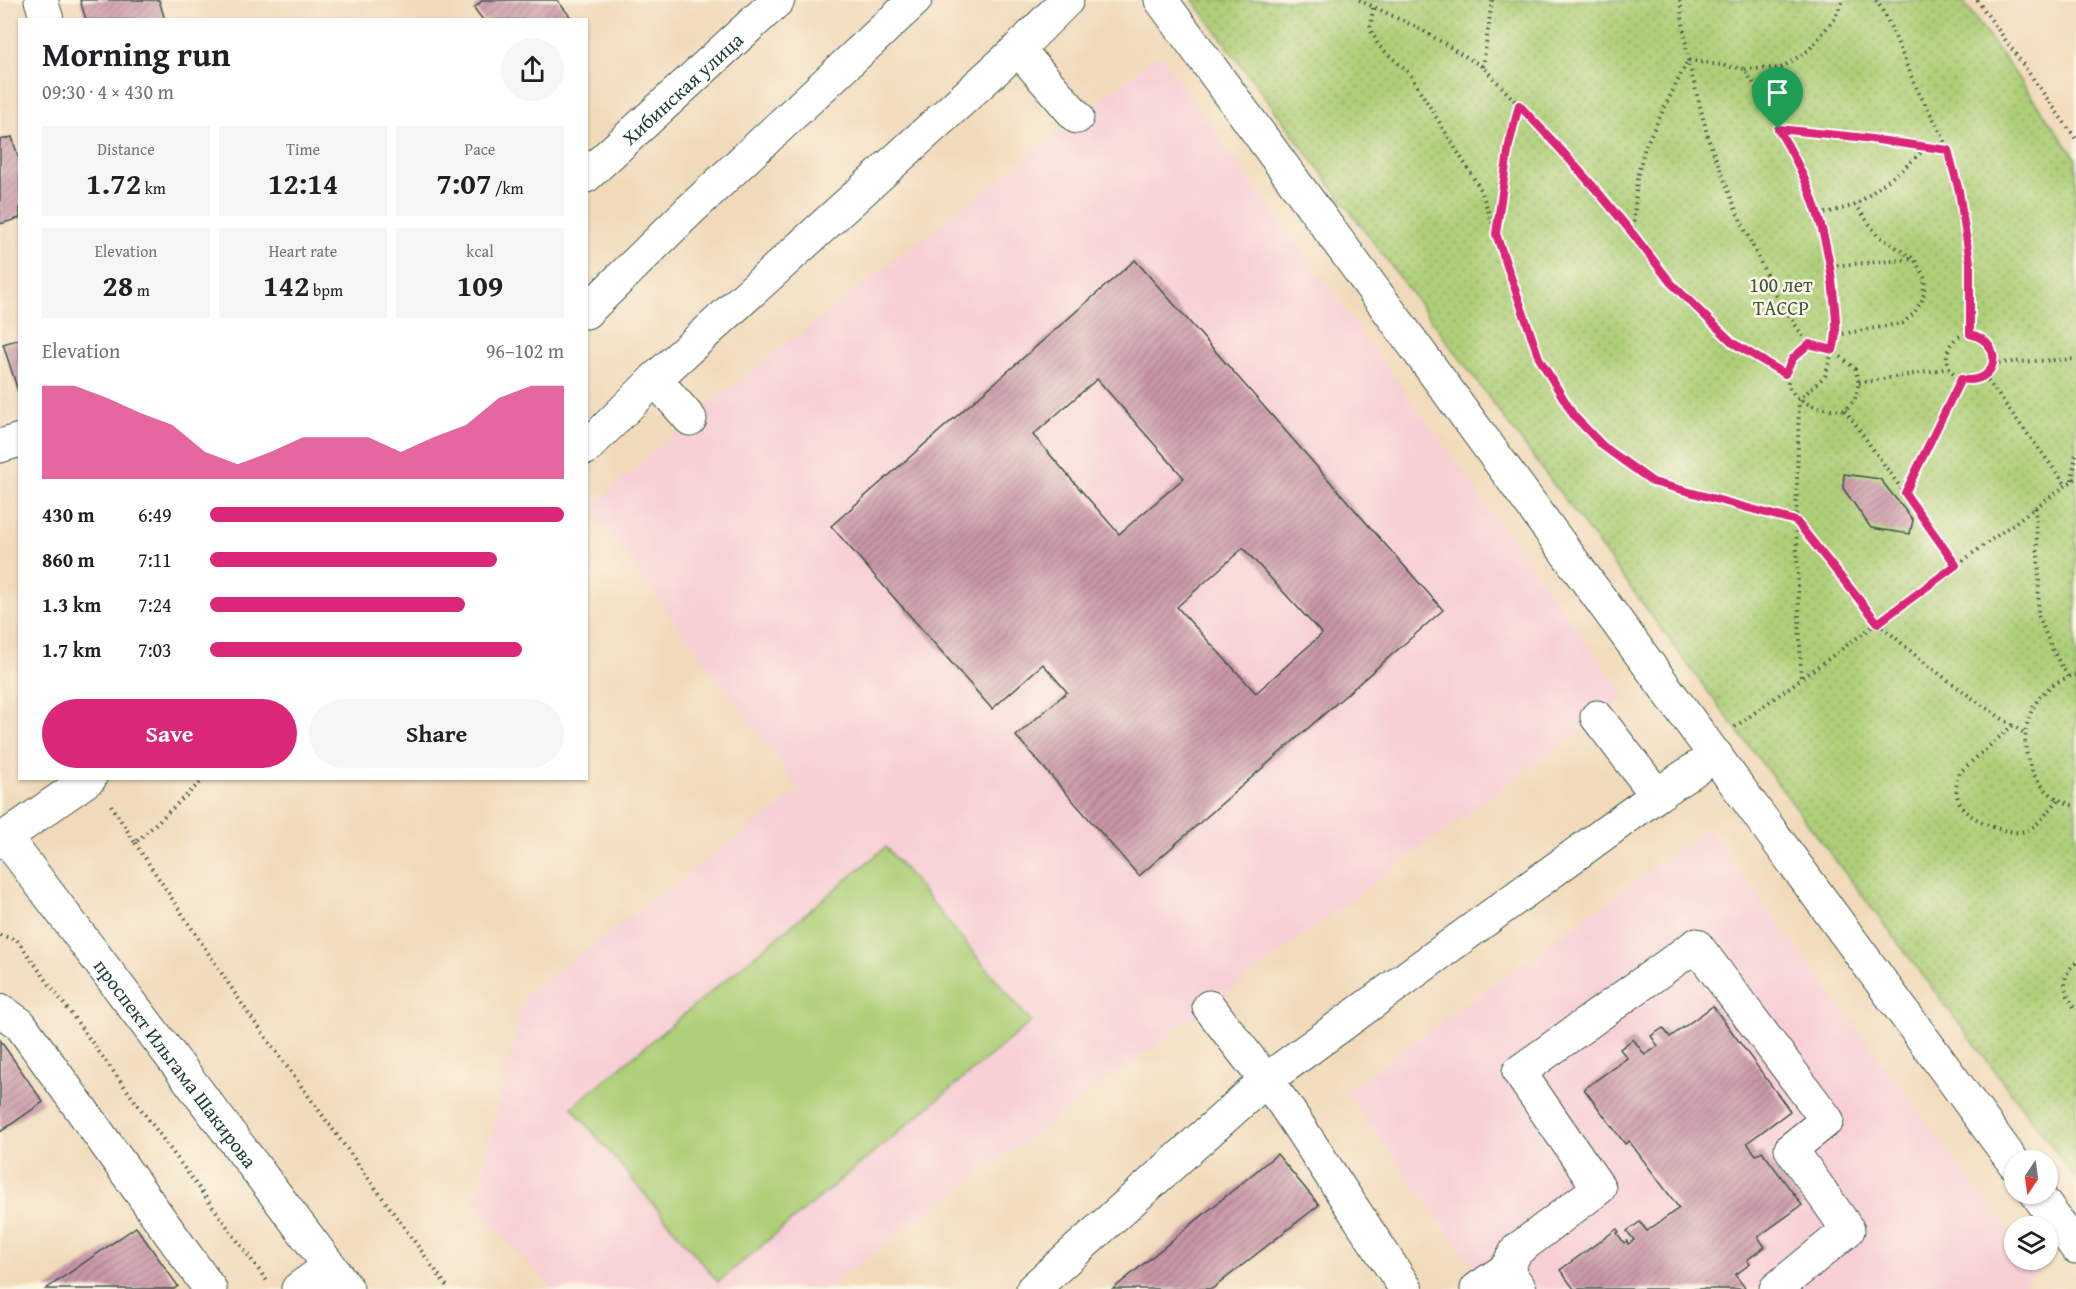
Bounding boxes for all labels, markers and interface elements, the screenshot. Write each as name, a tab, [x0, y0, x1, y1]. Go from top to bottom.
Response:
street label: Хибинская улица	[615, 25, 749, 151]
text: Morning run	[42, 30, 231, 78]
button: share	[501, 38, 564, 101]
pin	[1752, 67, 1803, 129]
icon: arrive	[1761, 76, 1794, 109]
text: 09:30 · 4 × 430 m	[42, 77, 174, 106]
text: Distance	[97, 137, 155, 161]
text: Time	[286, 137, 320, 161]
text: Pace	[465, 137, 495, 161]
text: 1.72	[86, 161, 141, 205]
text: 12:14	[268, 161, 338, 205]
text: 7:07	[436, 161, 491, 205]
text: km	[141, 176, 166, 200]
text: /km	[491, 176, 524, 200]
text: Elevation	[95, 239, 157, 263]
text: Heart rate	[269, 239, 337, 263]
text: kcal	[466, 239, 494, 263]
text: 28	[102, 263, 133, 307]
text: 142	[263, 263, 310, 307]
text: 109	[457, 263, 503, 307]
park label: 100 лет ТАССР	[1749, 270, 1813, 322]
text: m	[133, 278, 150, 302]
text: bpm	[310, 278, 343, 302]
text: Elevation	[42, 336, 120, 365]
text: 96–102 m	[486, 336, 564, 365]
text: 430 m	[42, 500, 95, 529]
text: 6:49	[138, 500, 172, 529]
text: 860 m	[42, 545, 95, 574]
text: 7:11	[138, 545, 172, 574]
text: 1.3 km	[42, 590, 101, 619]
text: 7:24	[138, 590, 172, 619]
text: 1.7 km	[42, 635, 101, 664]
text: 7:03	[138, 635, 172, 664]
button: Save	[42, 699, 297, 768]
button: Share	[309, 699, 564, 768]
street label: проспект Ильгама Шакирова	[87, 952, 265, 1174]
north arrow	[2004, 1150, 2058, 1204]
map controls	[2004, 1150, 2058, 1270]
button: layers	[2004, 1216, 2058, 1270]

